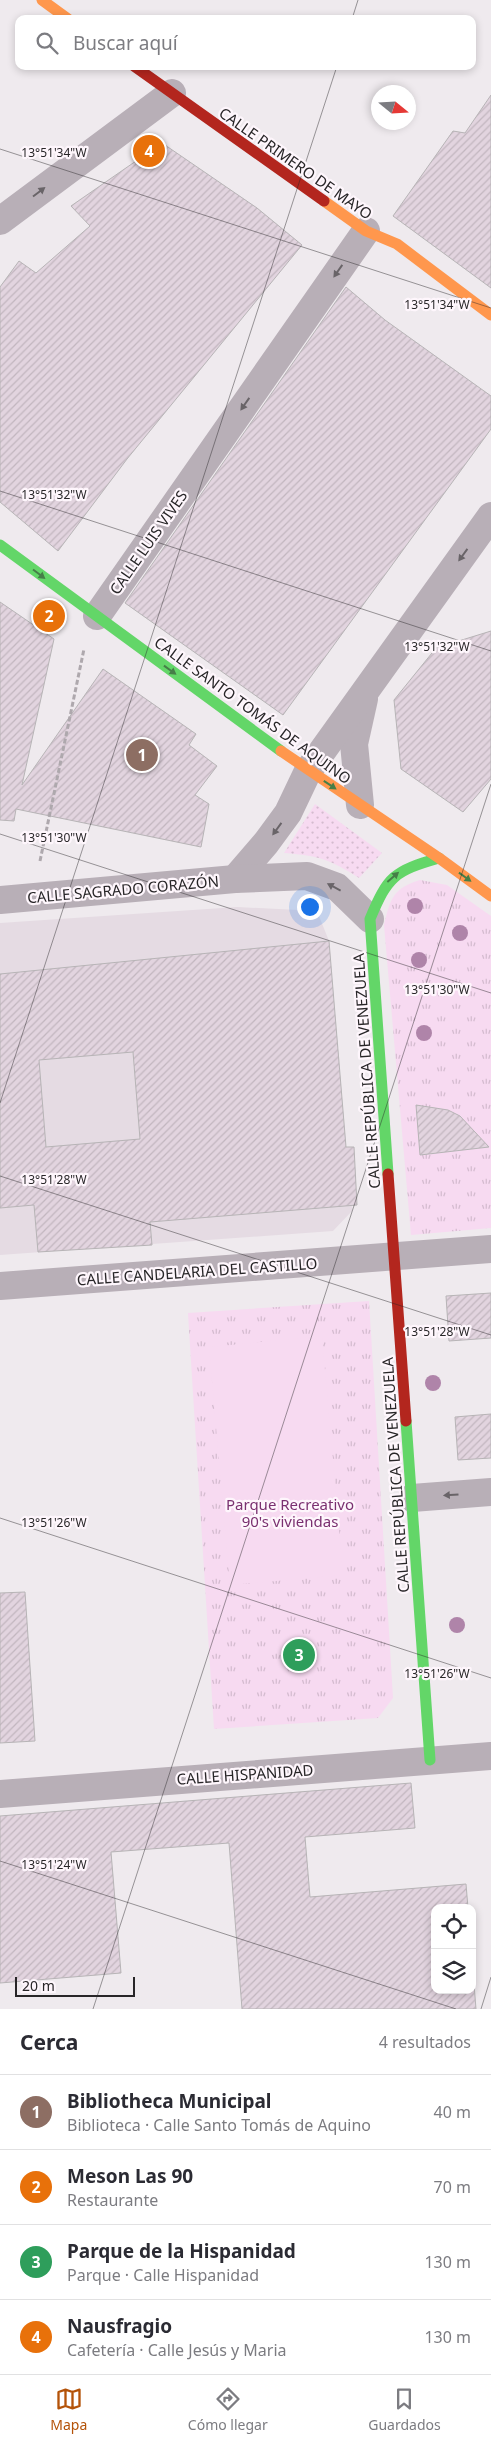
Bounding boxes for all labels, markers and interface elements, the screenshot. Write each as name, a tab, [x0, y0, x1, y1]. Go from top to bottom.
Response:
search box	[15, 15, 476, 70]
icon: search	[33, 29, 61, 57]
text: Buscar aquí	[73, 30, 178, 56]
north arrow	[371, 85, 416, 130]
street label: CALLE PRIMERO DE MAYO	[215, 102, 377, 224]
pin: 4	[133, 132, 165, 170]
text: 13°51'34"W	[21, 144, 87, 161]
one-way arrow	[32, 186, 45, 197]
one-way arrow	[333, 264, 343, 278]
text: 13°51'34"W	[404, 296, 470, 313]
one-way arrow	[240, 397, 250, 411]
text: 13°51'32"W	[21, 486, 87, 503]
street label: CALLE LUIS VIVES	[105, 486, 191, 598]
one-way arrow	[457, 548, 468, 561]
one-way arrow	[32, 568, 45, 579]
pin: 2	[33, 597, 65, 635]
street label: CALLE SANTO TOMÁS DE AQUINO	[151, 632, 355, 788]
text: 13°51'32"W	[404, 638, 470, 655]
one-way arrow	[163, 665, 177, 675]
pin: 1	[126, 736, 158, 774]
one-way arrow	[324, 781, 337, 790]
one-way arrow	[272, 822, 282, 836]
text: 13°51'30"W	[21, 829, 87, 846]
street label: CALLE SAGRADO CORAZÓN	[26, 871, 220, 907]
one-way arrow	[386, 871, 398, 883]
one-way arrow	[458, 872, 472, 882]
one-way arrow	[327, 883, 341, 891]
your location	[297, 894, 323, 920]
street label: CALLE REPÚBLICA DE VENEZUELA	[348, 952, 384, 1189]
text: 13°51'30"W	[404, 981, 470, 998]
text: 13°51'28"W	[21, 1171, 87, 1188]
street label: CALLE CANDELARIA DEL CASTILLO	[76, 1253, 318, 1289]
text: 13°51'28"W	[404, 1323, 470, 1340]
street label: CALLE REPÚBLICA DE VENEZUELA	[377, 1356, 413, 1593]
one-way arrow	[443, 1491, 459, 1499]
park label: Parque Recreativo 90's viviendas	[226, 1494, 354, 1531]
text: 13°51'26"W	[21, 1514, 87, 1531]
pin: 3	[283, 1636, 315, 1674]
text: 13°51'26"W	[404, 1665, 470, 1682]
street label: CALLE HISPANIDAD	[176, 1759, 314, 1789]
text: 13°51'24"W	[21, 1856, 87, 1873]
map controls	[431, 1904, 476, 1994]
button: locate	[431, 1904, 476, 1949]
button: layers	[431, 1949, 476, 1994]
scale bar	[15, 1974, 135, 1997]
text: 20 m	[22, 1976, 55, 1995]
text: Cerca	[20, 2028, 78, 2056]
text: 4 resultados	[379, 2031, 471, 2053]
text: Bibliotheca Municipal	[67, 2088, 271, 2114]
text: 1	[31, 2101, 41, 2123]
text: 40 m	[434, 2101, 471, 2123]
text: Biblioteca · Calle Santo Tomás de Aquino	[67, 2114, 371, 2136]
text: Meson Las 90	[67, 2163, 193, 2189]
text: 2	[31, 2176, 41, 2198]
text: 70 m	[434, 2176, 471, 2198]
text: Restaurante	[67, 2189, 158, 2211]
text: Parque de la Hispanidad	[67, 2238, 296, 2264]
text: 3	[31, 2251, 41, 2273]
text: 130 m	[424, 2251, 471, 2273]
text: Parque · Calle Hispanidad	[67, 2264, 259, 2286]
text: Nausfragio	[67, 2313, 172, 2339]
text: 4	[31, 2326, 41, 2348]
text: 130 m	[424, 2326, 471, 2348]
text: Cafetería · Calle Jesús y Maria	[67, 2339, 287, 2361]
tab: Mapa	[50, 2385, 87, 2434]
tab: Cómo llegar	[188, 2385, 268, 2434]
tab: Guardados	[368, 2385, 441, 2434]

